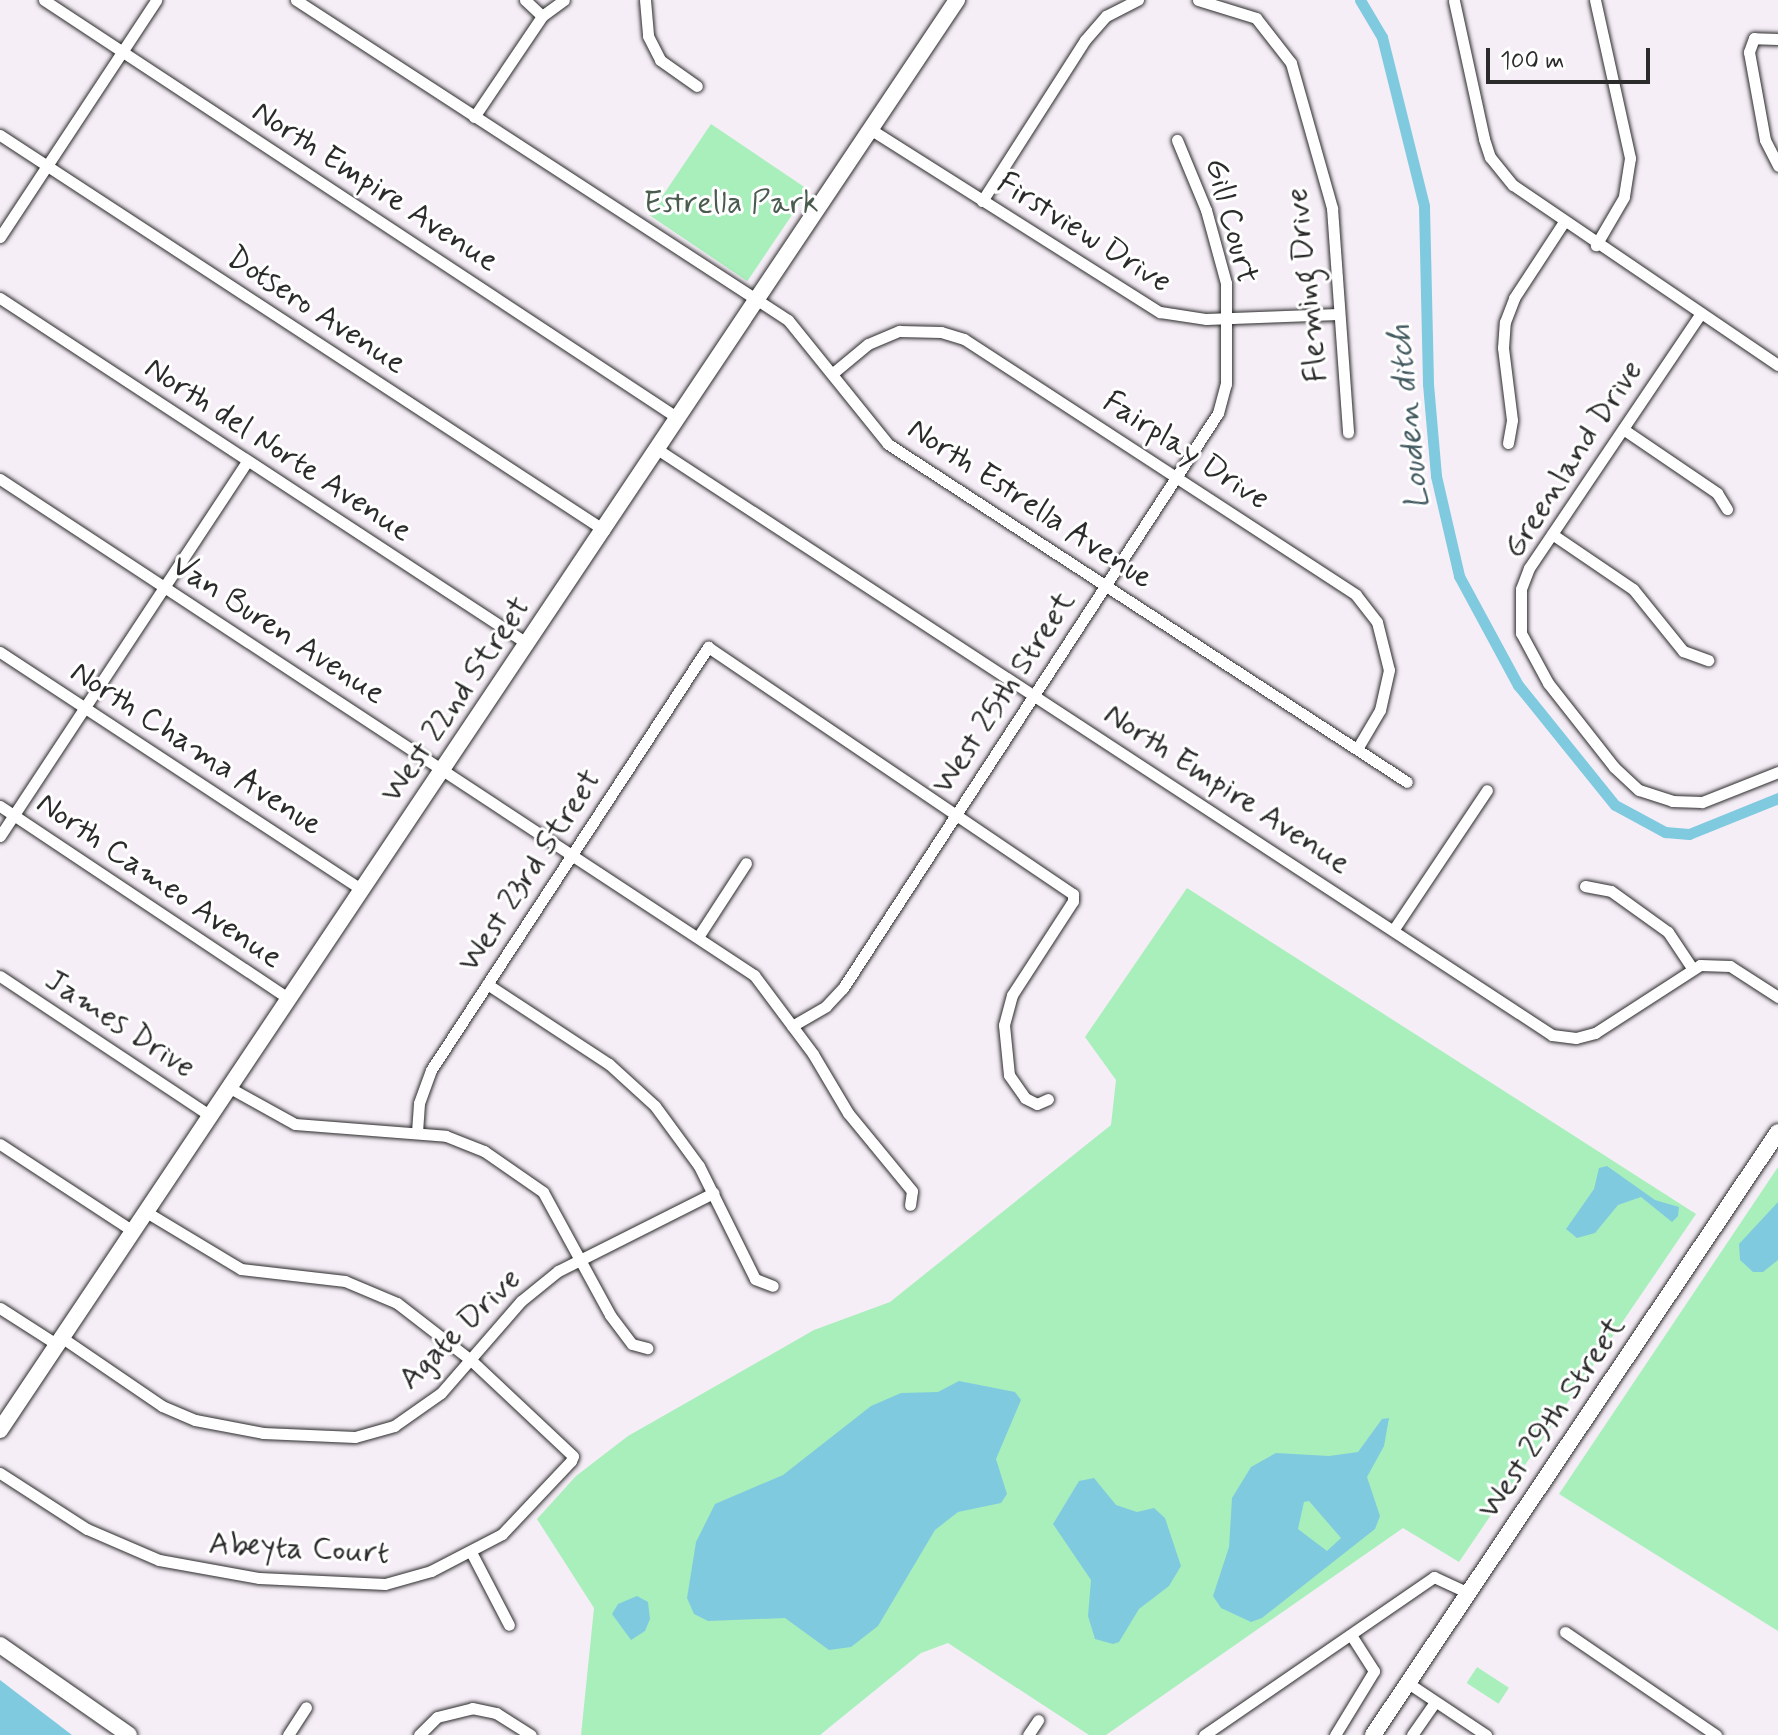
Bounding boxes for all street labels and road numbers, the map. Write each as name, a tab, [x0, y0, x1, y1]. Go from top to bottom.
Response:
street label: North Empire Avenue	[245, 93, 505, 281]
street label: Gill Court	[1196, 154, 1266, 288]
street label: Firstview Drive	[991, 165, 1177, 301]
street label: Fleming Drive	[1278, 187, 1336, 383]
street label: Dotsero Avenue	[219, 239, 413, 383]
street label: North del Norte Avenue	[135, 348, 421, 552]
street label: Greenland Drive	[1495, 353, 1651, 565]
street label: Fairplay Drive	[1097, 384, 1275, 518]
street label: North Estrella Avenue	[898, 409, 1162, 599]
street label: Van Buren Avenue	[159, 543, 397, 717]
street label: West 25th Street	[924, 584, 1084, 802]
street label: West 22nd Street	[373, 590, 539, 810]
street label: North Chama Avenue	[61, 652, 331, 846]
street label: North Empire Avenue	[1097, 695, 1357, 883]
street label: West 23rd Street	[451, 763, 609, 979]
street label: North Cameo Avenue	[29, 784, 289, 978]
street label: James Drive	[38, 961, 202, 1087]
street label: Agate Drive	[392, 1261, 528, 1397]
street label: West 29th Street	[1470, 1309, 1634, 1527]
street label: Abeyta Court	[208, 1525, 390, 1573]

